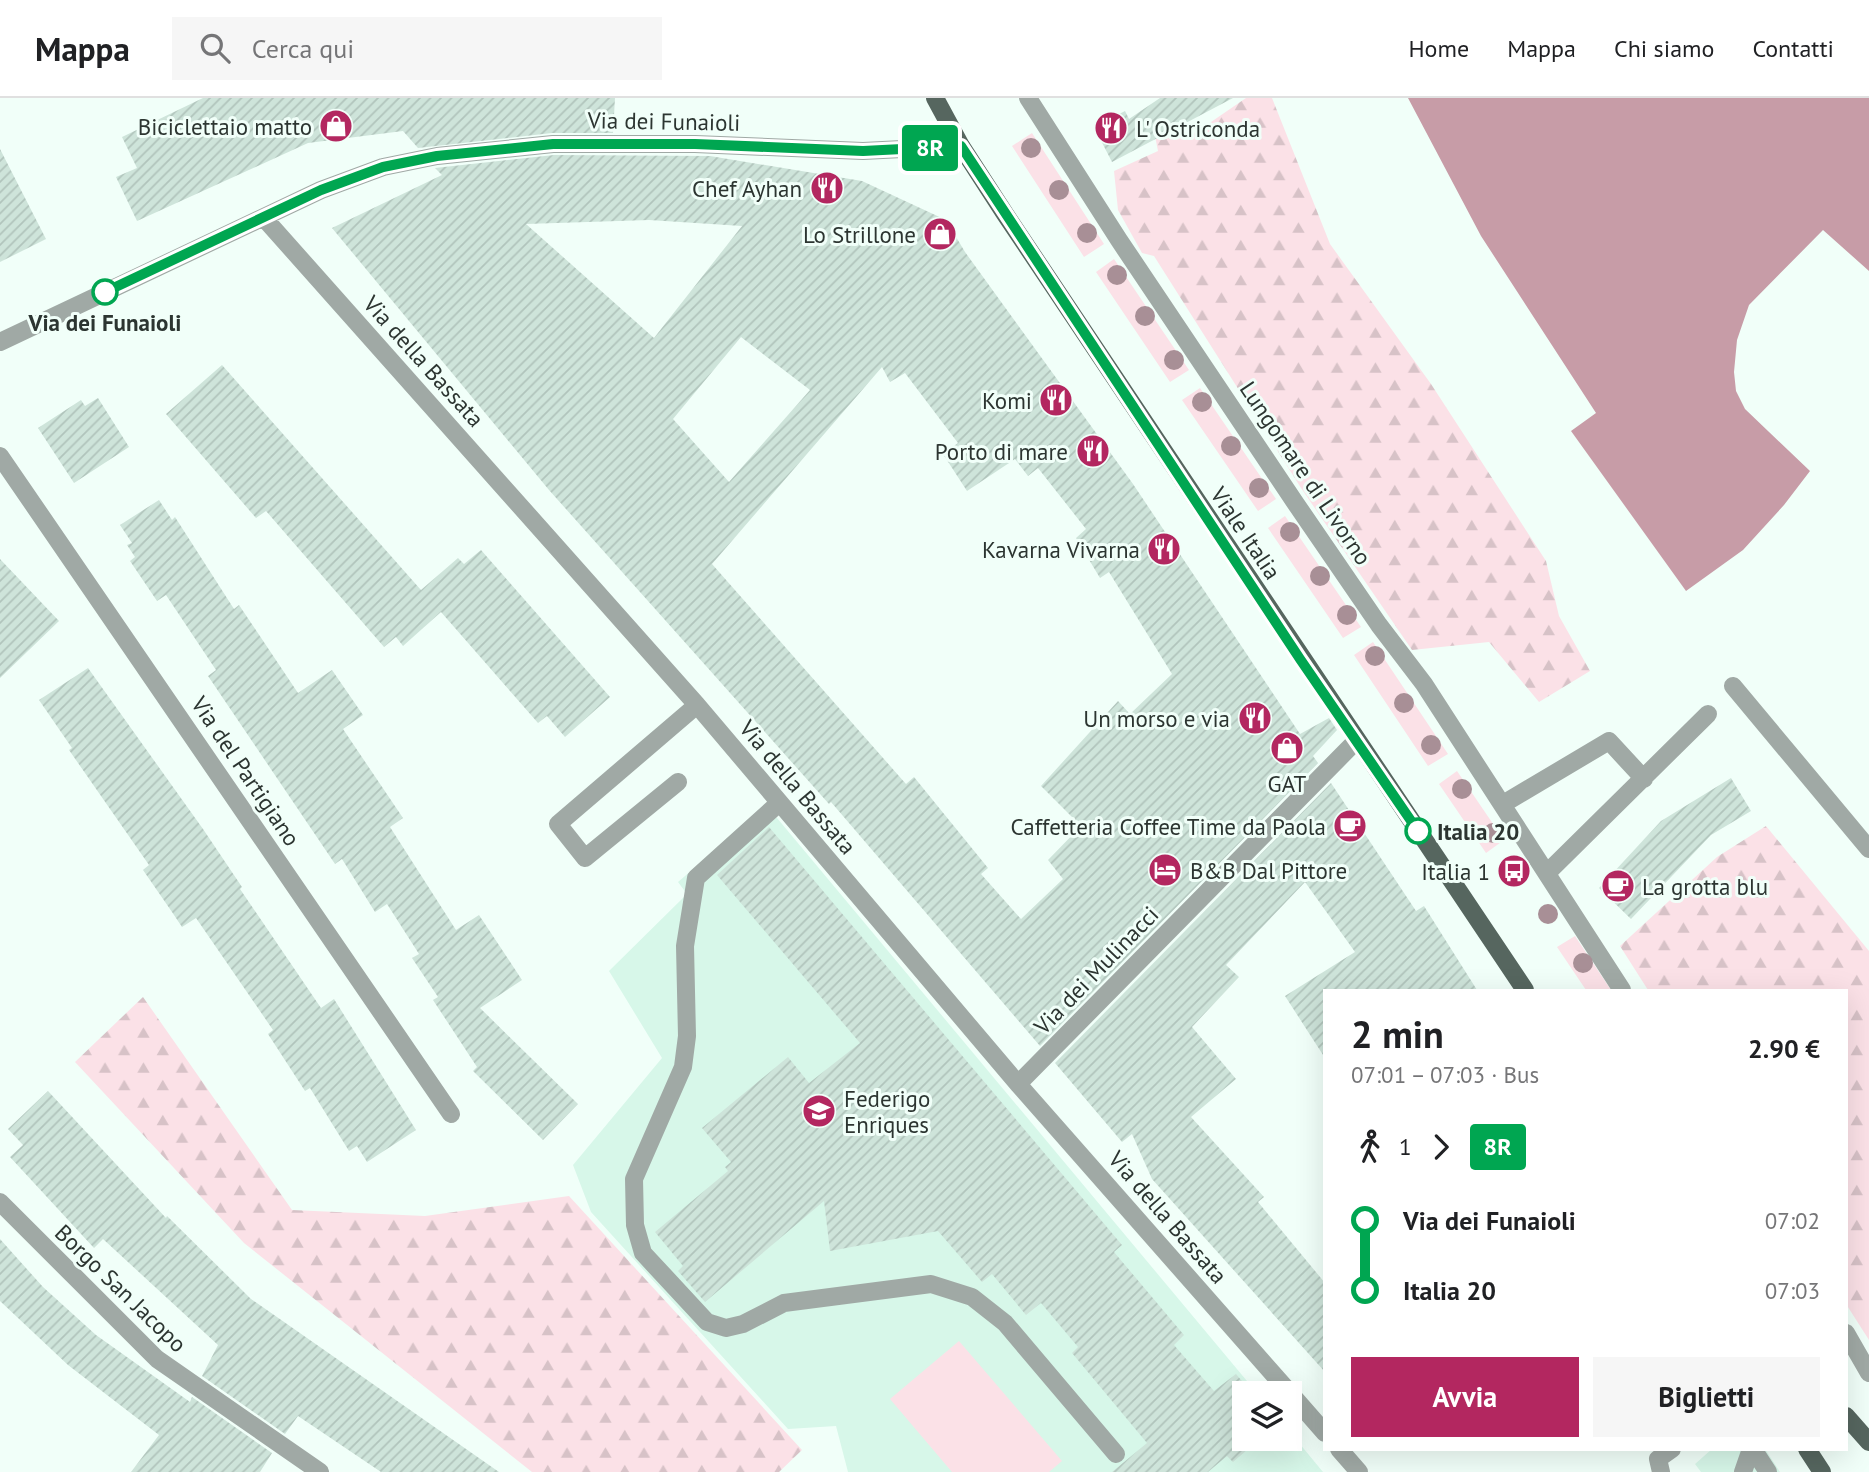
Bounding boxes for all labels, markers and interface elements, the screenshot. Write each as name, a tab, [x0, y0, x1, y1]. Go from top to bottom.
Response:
search box	[172, 17, 662, 80]
text: Mappa	[35, 27, 130, 70]
icon: search	[196, 29, 234, 67]
text: Cerca qui	[252, 32, 354, 65]
text: Home	[1408, 33, 1469, 64]
text: Mappa	[1507, 33, 1576, 64]
text: Chi siamo	[1614, 33, 1714, 64]
text: Contatti	[1752, 33, 1834, 64]
street label: Via dei Funaioli	[586, 105, 741, 137]
shop icon: Biciclettaio matto	[317, 107, 355, 145]
restaurant icon: L' Ostriconda	[1092, 109, 1130, 147]
place label: Biciclettaio matto	[138, 112, 312, 141]
place label: L' Ostriconda	[1136, 114, 1260, 143]
line badge: 8R	[898, 125, 962, 171]
text: 8R	[916, 132, 944, 163]
restaurant icon: Chef Ayhan	[808, 169, 846, 207]
place label: Chef Ayhan	[692, 174, 802, 203]
shop icon: Lo Strillone	[921, 215, 959, 253]
place label: Lo Strillone	[803, 220, 916, 249]
marker: Via dei Funaioli	[92, 279, 118, 305]
street label: Via della Bassata	[357, 289, 491, 433]
place label: Via dei Funaioli	[28, 308, 181, 337]
street label: Lungomare di Livorno	[1234, 376, 1378, 570]
restaurant icon: Komi	[1037, 381, 1075, 419]
place label: Komi	[982, 386, 1032, 415]
restaurant icon: Porto di mare	[1074, 432, 1112, 470]
place label: Porto di mare	[935, 437, 1068, 466]
street label: Viale Italia	[1204, 480, 1287, 585]
restaurant icon: Kavarna Vivarna	[1145, 530, 1183, 568]
place label: Kavarna Vivarna	[982, 535, 1140, 564]
street label: Via del Partigiano	[185, 690, 307, 851]
restaurant icon: Un morso e via	[1236, 699, 1274, 737]
place label: Un morso e via	[1083, 704, 1230, 733]
street label: Via della Bassata	[733, 713, 863, 860]
shop icon: GAT	[1268, 729, 1306, 767]
place label: GAT	[1268, 769, 1307, 798]
cafe icon: Caffetteria Coffee Time da Paola	[1331, 807, 1369, 845]
place label: Caffetteria Coffee Time da Paola	[1011, 812, 1326, 841]
place label: Italia 20	[1437, 817, 1519, 846]
marker: Italia 20	[1405, 818, 1431, 844]
hotel icon: B&B Dal Pittore	[1146, 851, 1184, 889]
bus stop icon: Italia 1	[1495, 852, 1533, 890]
place label: B&B Dal Pittore	[1190, 856, 1347, 885]
place label: Italia 1	[1421, 857, 1490, 886]
cafe icon: La grotta blu	[1599, 867, 1637, 905]
place label: La grotta blu	[1642, 872, 1768, 901]
street label: Via dei Mulinacci	[1027, 900, 1164, 1041]
text: 2 min	[1351, 1009, 1444, 1058]
text: 2.90 €	[1748, 1032, 1820, 1065]
text: 07:01 – 07:03 · Bus	[1351, 1060, 1539, 1089]
place label: Federigo Enriques	[844, 1084, 930, 1139]
school or university icon: Federigo Enriques	[800, 1092, 838, 1130]
icon: walk	[1351, 1128, 1389, 1166]
icon: forward	[1422, 1128, 1460, 1166]
text: 8R	[1484, 1131, 1512, 1162]
text: 1	[1399, 1132, 1412, 1161]
street label: Via della Bassata	[1102, 1144, 1234, 1289]
text: Via dei Funaioli	[1403, 1204, 1576, 1237]
text: 07:02	[1765, 1206, 1820, 1235]
street label: Borgo San Jacopo	[49, 1218, 193, 1358]
text: Italia 20	[1403, 1274, 1496, 1307]
text: 07:03	[1765, 1276, 1820, 1305]
button: Avvia	[1351, 1357, 1579, 1437]
button: Biglietti	[1593, 1357, 1820, 1437]
map controls	[1232, 1381, 1302, 1451]
button: layers	[1232, 1381, 1302, 1451]

